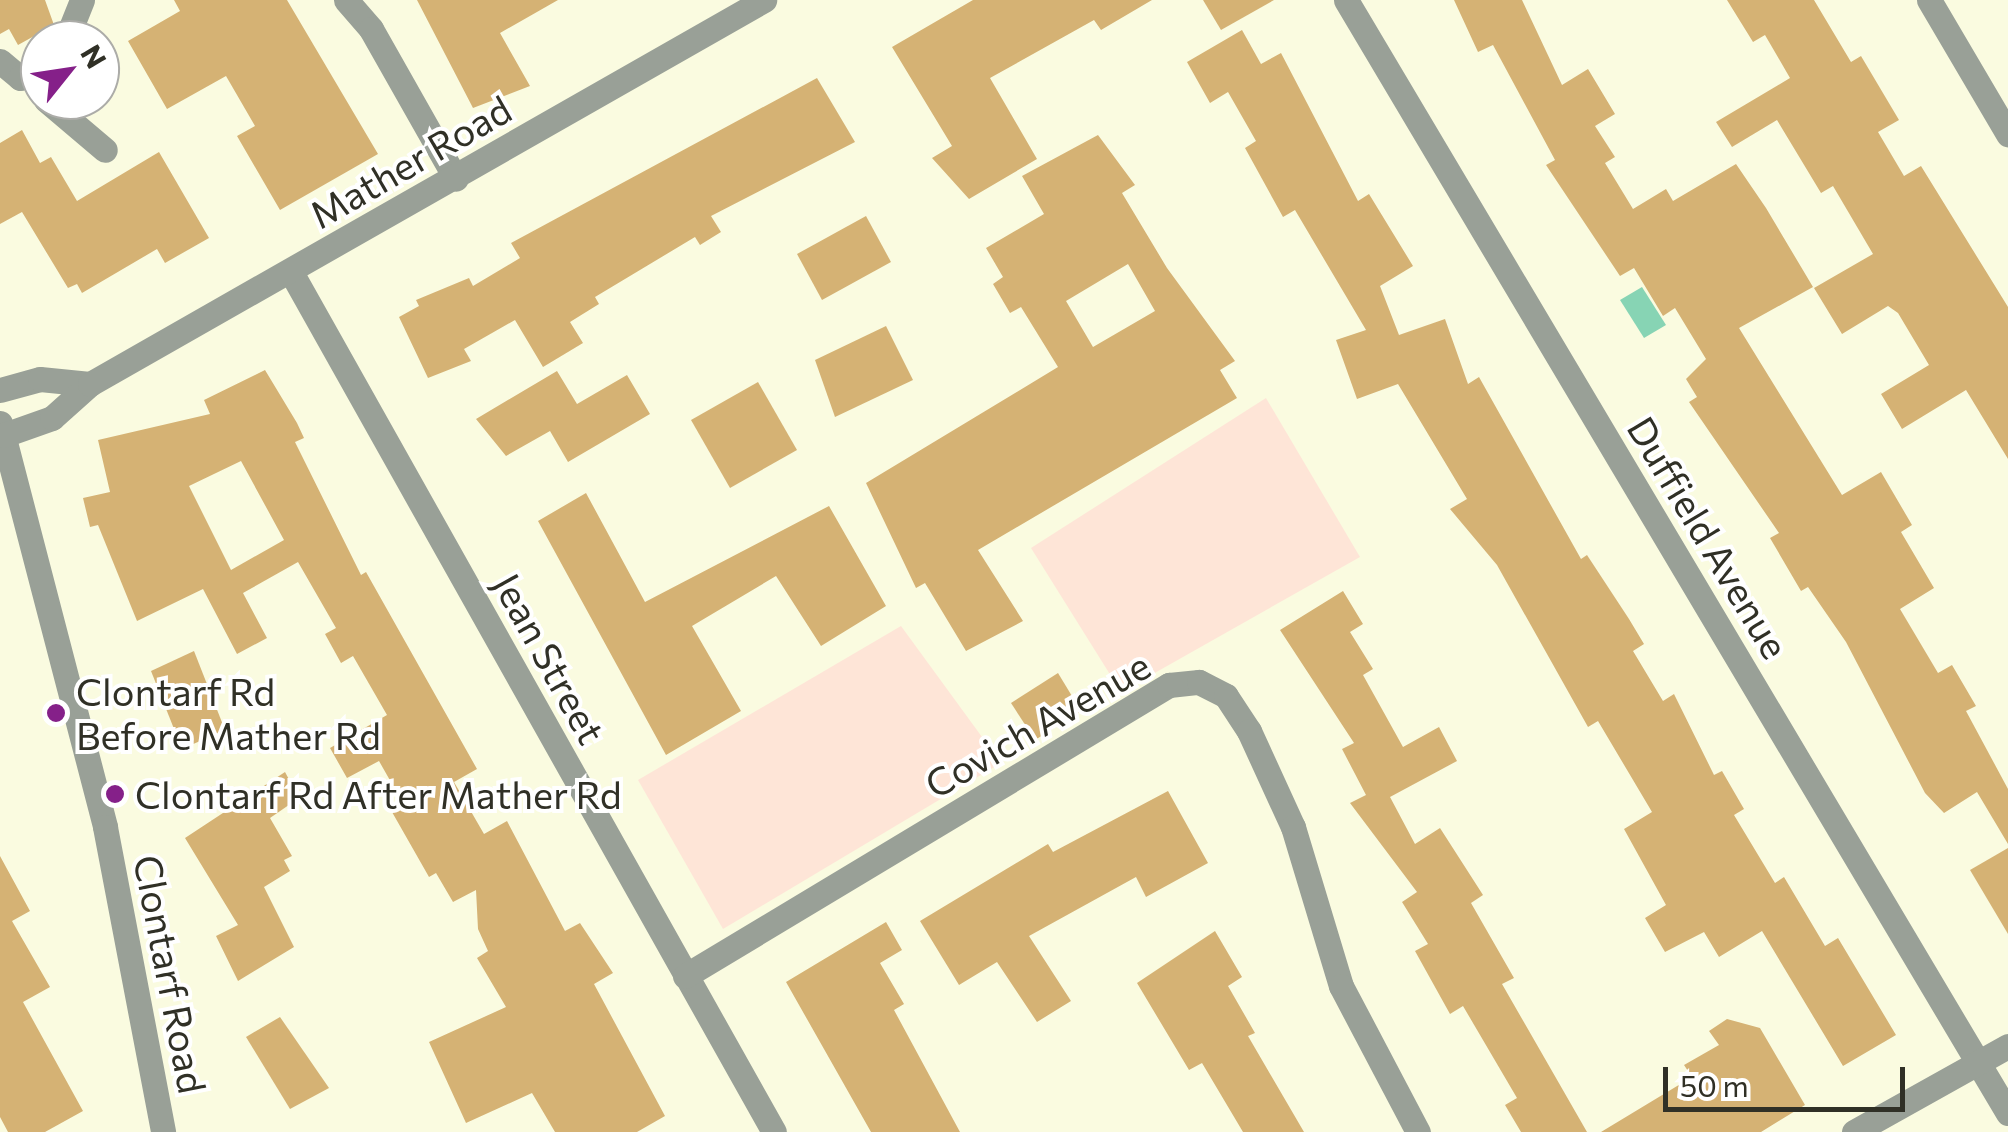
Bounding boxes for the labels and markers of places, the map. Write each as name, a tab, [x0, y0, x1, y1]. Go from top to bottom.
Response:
place label: Clontarf Rd Before Mather Rd	[76, 668, 381, 758]
marker: Clontarf Rd Before Mather Rd	[45, 702, 67, 724]
place label: Clontarf Rd After Mather Rd	[135, 771, 622, 817]
marker: Clontarf Rd After Mather Rd	[104, 783, 126, 805]

